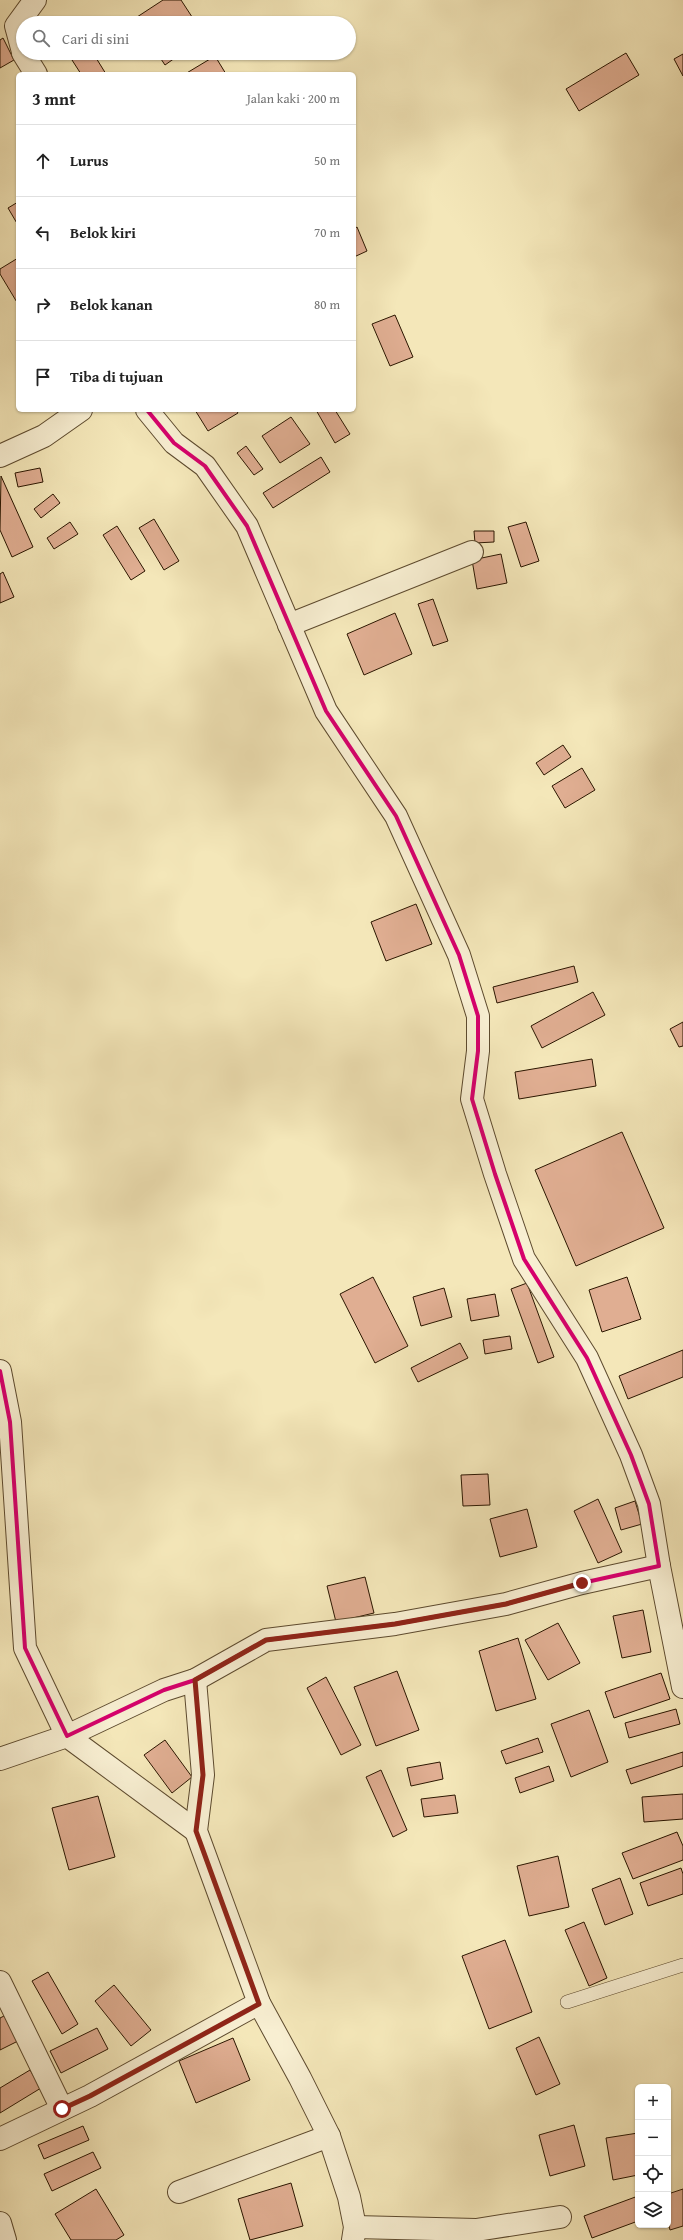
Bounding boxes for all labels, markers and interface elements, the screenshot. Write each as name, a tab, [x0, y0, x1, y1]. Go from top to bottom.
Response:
search box	[16, 16, 356, 60]
icon: search	[30, 27, 52, 49]
text: Cari di sini	[62, 28, 129, 49]
text: 3 mnt	[32, 86, 76, 111]
text: Jalan kaki · 200 m	[247, 89, 340, 108]
icon: ahead	[32, 150, 54, 172]
text: Lurus	[70, 150, 108, 171]
text: 50 m	[314, 151, 340, 170]
icon: left	[32, 222, 54, 244]
text: Belok kiri	[70, 222, 136, 243]
text: 70 m	[314, 223, 340, 242]
icon: right	[32, 294, 54, 316]
text: Belok kanan	[70, 294, 153, 315]
text: 80 m	[314, 295, 340, 314]
icon: arrive	[32, 366, 54, 388]
text: Tiba di tujuan	[70, 366, 163, 387]
route end	[573, 1574, 591, 1592]
map controls	[635, 2084, 671, 2228]
button: +	[635, 2084, 671, 2120]
route start	[53, 2100, 71, 2118]
button: −	[635, 2120, 671, 2156]
button: locate	[635, 2156, 671, 2192]
button: layers	[635, 2192, 671, 2228]

